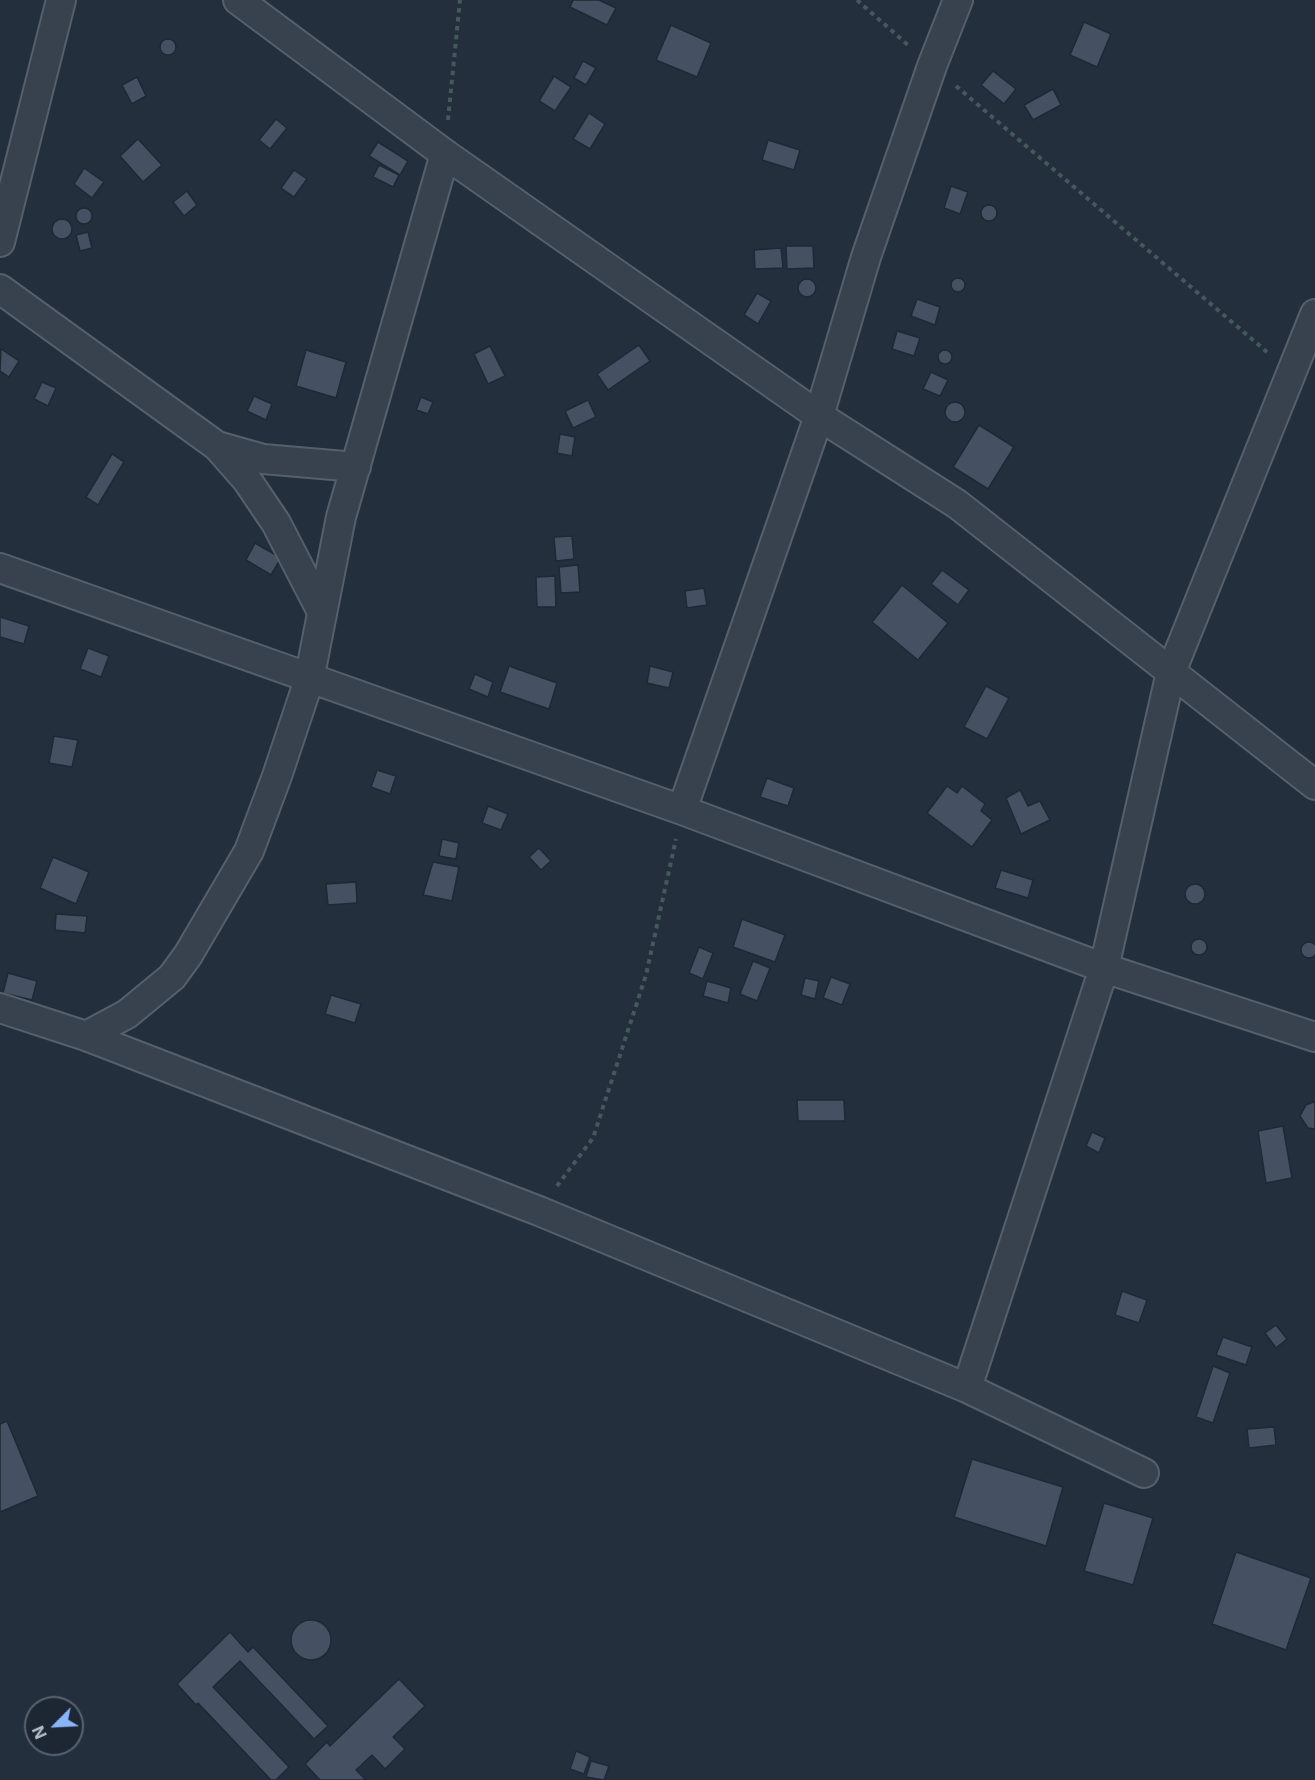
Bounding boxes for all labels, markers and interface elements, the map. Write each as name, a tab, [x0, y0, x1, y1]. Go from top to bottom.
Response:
north arrow	[24, 1696, 84, 1756]
text: N	[28, 1723, 51, 1742]

